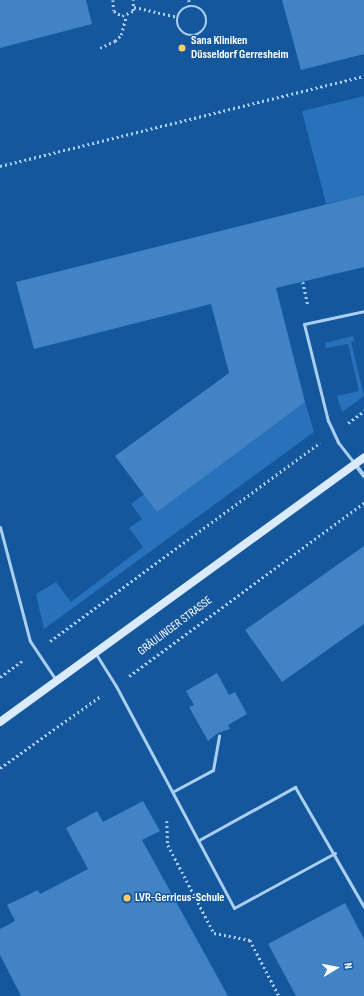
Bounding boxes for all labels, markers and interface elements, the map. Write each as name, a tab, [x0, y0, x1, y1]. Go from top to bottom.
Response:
place label: Sana Kliniken Düsseldorf Gerresheim	[191, 34, 288, 62]
marker: Sana Kliniken Düsseldorf Gerresheim	[176, 42, 188, 54]
street label: GRÄULINGER STRASSE	[135, 593, 215, 659]
place label: LVR-Gerricus-Schule	[135, 891, 224, 905]
marker: LVR-Gerricus-Schule	[122, 893, 132, 903]
north arrow	[316, 948, 356, 988]
text: N	[341, 962, 355, 970]

